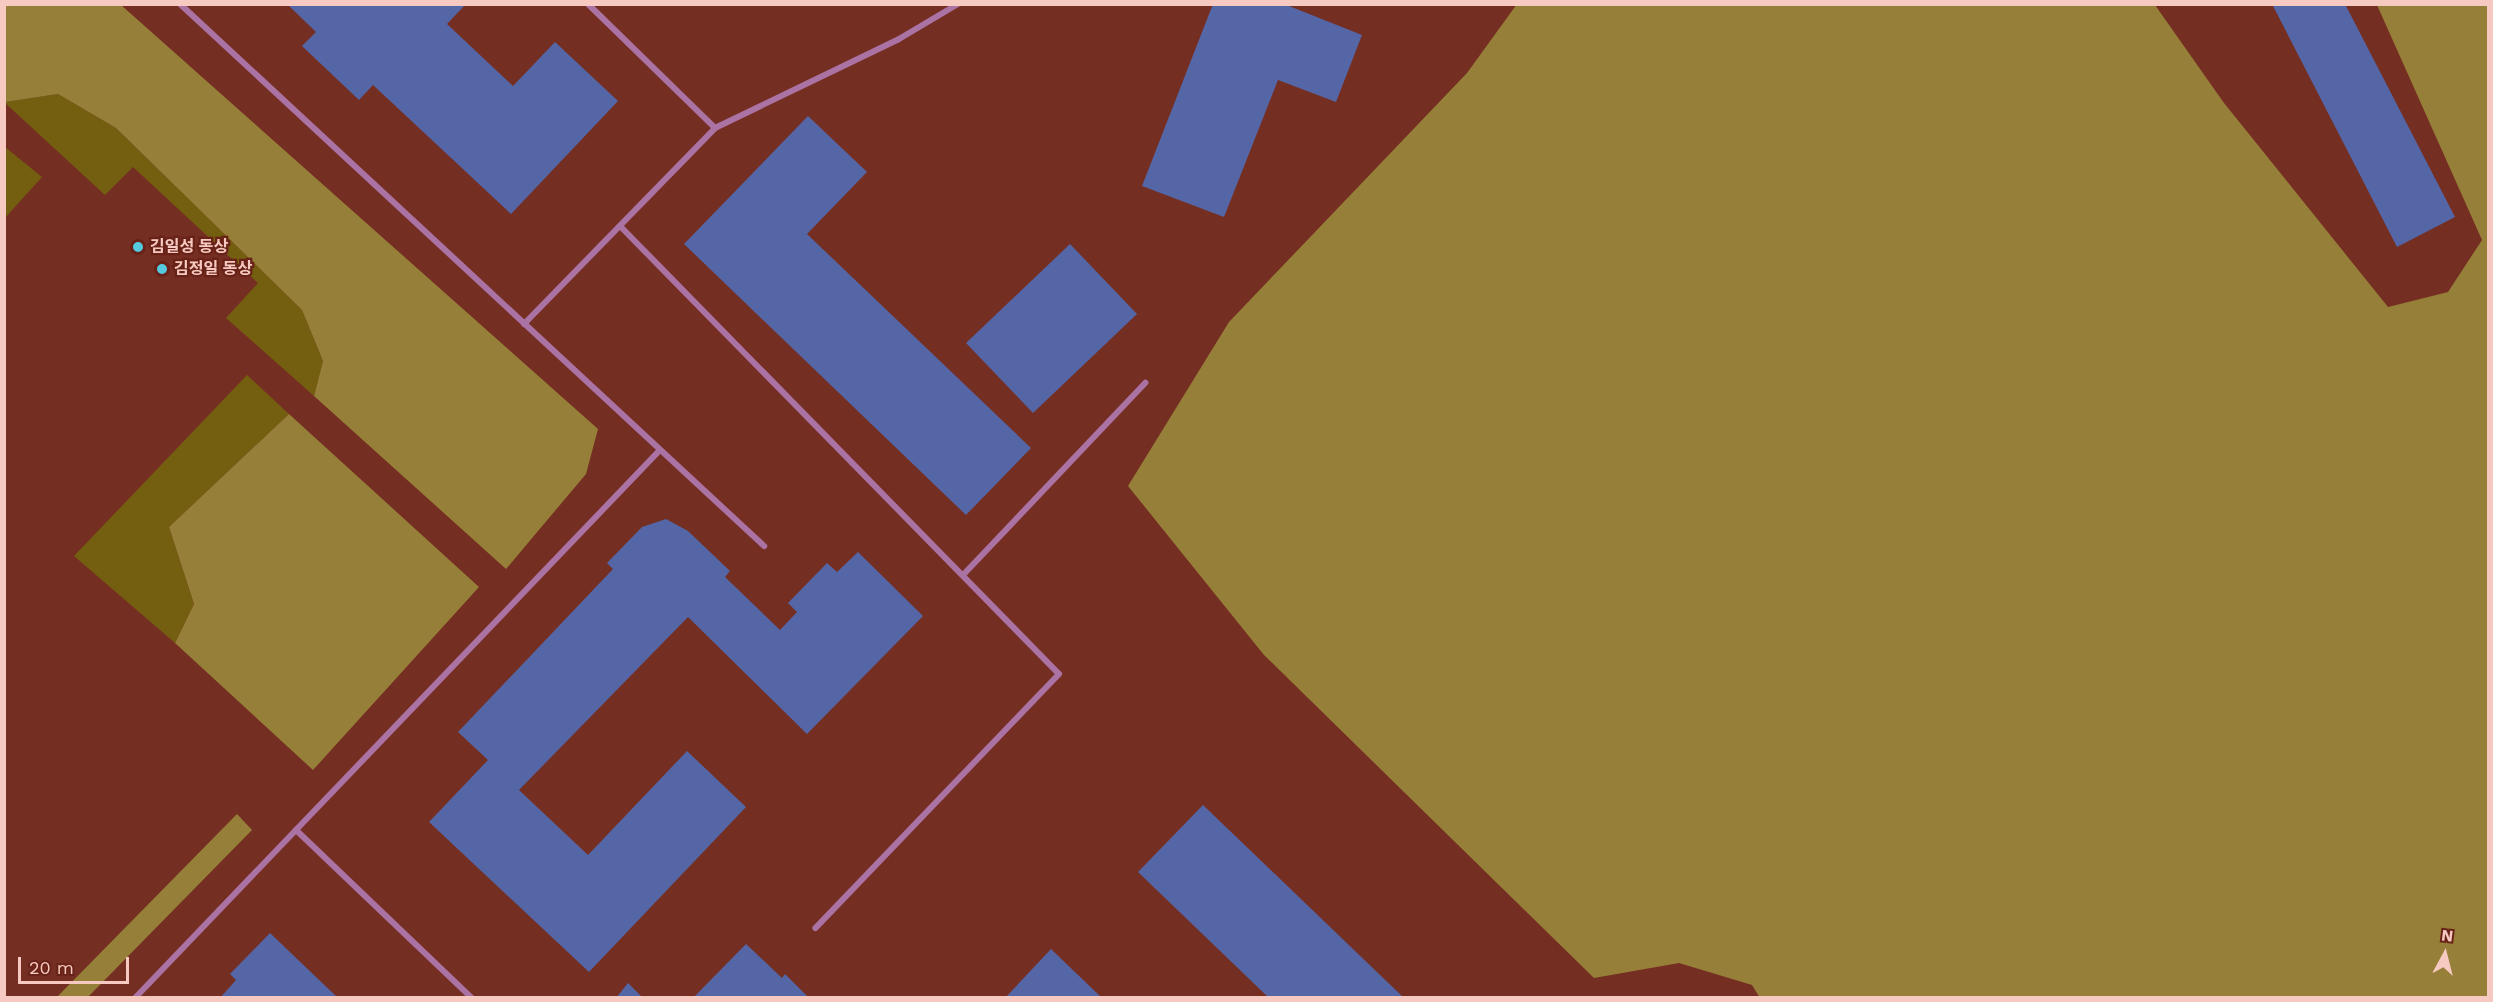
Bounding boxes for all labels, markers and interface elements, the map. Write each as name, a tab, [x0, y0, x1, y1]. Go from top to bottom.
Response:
place label: 김일성 동상	[150, 237, 228, 257]
marker: 김일성 동상	[131, 240, 145, 254]
place label: 김정일 동상	[174, 259, 252, 279]
marker: 김정일 동상	[155, 262, 169, 276]
north arrow	[2415, 924, 2475, 984]
text: N	[2440, 925, 2454, 946]
scale bar	[21, 945, 132, 983]
text: 20 m	[29, 957, 74, 978]

